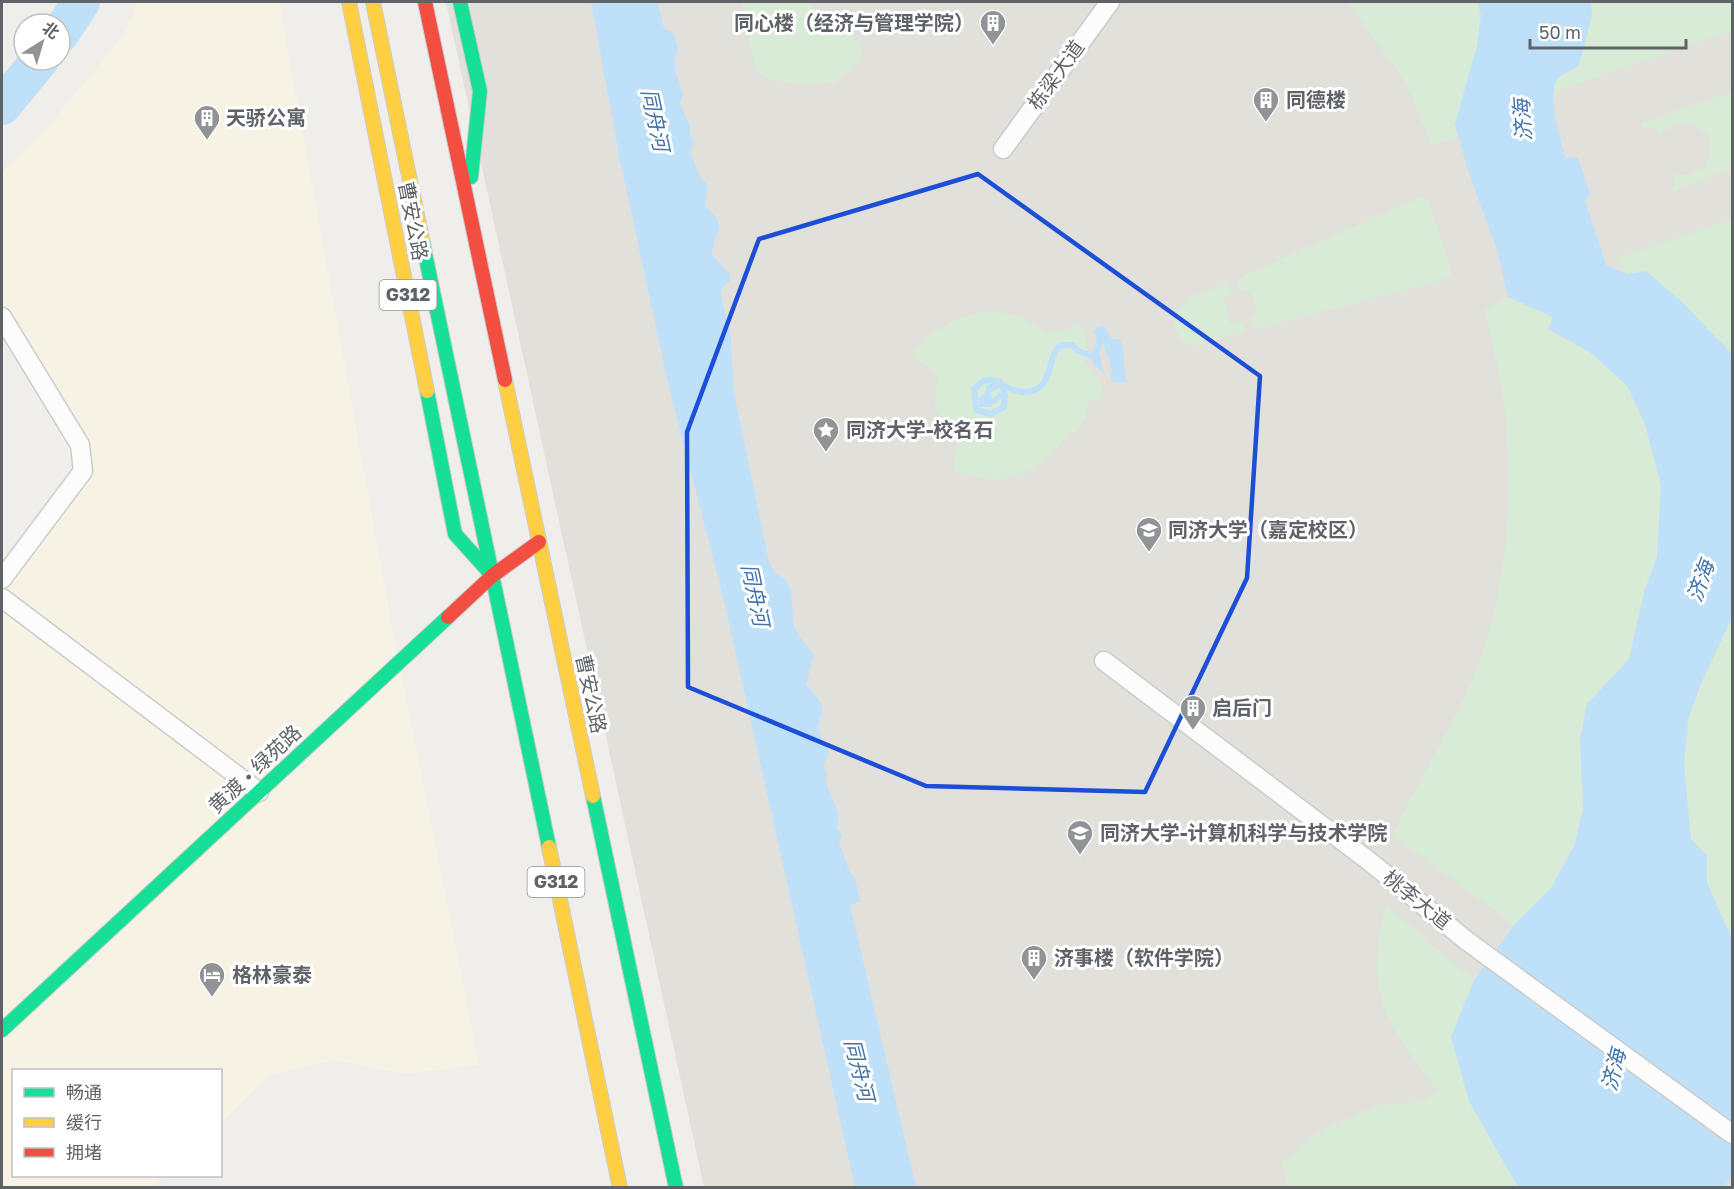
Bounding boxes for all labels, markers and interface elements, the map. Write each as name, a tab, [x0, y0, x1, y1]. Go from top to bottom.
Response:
building icon: 同心楼（经济与管理学院）	[978, 8, 1008, 46]
place label: 同心楼（经济与管理学院）	[734, 10, 974, 34]
north arrow	[12, 12, 72, 72]
scale bar	[1530, 12, 1686, 50]
text: 北	[39, 17, 63, 43]
text: 50 m	[1539, 21, 1581, 43]
street label: 栋梁大道	[1022, 35, 1088, 114]
building icon: 同德楼	[1251, 85, 1281, 123]
water label: 同舟河	[637, 86, 676, 157]
place label: 同德楼	[1286, 87, 1346, 111]
water label: 济海	[1507, 95, 1536, 142]
building icon: 天骄公寓	[192, 103, 222, 141]
place label: 天骄公寓	[226, 105, 306, 129]
street label: 曹安公路	[395, 179, 433, 262]
road number: G312	[380, 280, 436, 310]
place icon: 同济大学-校名石	[811, 415, 841, 453]
place label: 同济大学-校名石	[846, 417, 994, 441]
school or university icon: 同济大学（嘉定校区）	[1134, 515, 1164, 553]
place label: 同济大学（嘉定校区）	[1168, 517, 1368, 541]
water label: 济海	[1681, 554, 1720, 605]
water label: 同舟河	[737, 561, 776, 632]
street label: 曹安公路	[572, 652, 612, 735]
building icon: 启后门	[1178, 693, 1208, 731]
place label: 启后门	[1212, 695, 1272, 719]
street label: 黄渡 • 绿苑路	[203, 719, 306, 817]
school or university icon: 同济大学-计算机科学与技术学院	[1065, 818, 1095, 856]
place label: 同济大学-计算机科学与技术学院	[1100, 820, 1388, 844]
street label: 桃李大道	[1379, 865, 1456, 934]
road number: G312	[528, 867, 584, 897]
building icon: 济事楼（软件学院）	[1019, 943, 1049, 981]
place label: 济事楼（软件学院）	[1054, 945, 1234, 969]
hotel icon: 格林豪泰	[197, 960, 227, 998]
place label: 格林豪泰	[232, 962, 312, 986]
water label: 同舟河	[840, 1036, 881, 1107]
water label: 济海	[1595, 1043, 1631, 1093]
legend	[12, 1069, 222, 1177]
text: 畅通	[66, 1081, 102, 1103]
text: 缓行	[66, 1111, 102, 1133]
text: 拥堵	[66, 1141, 102, 1163]

